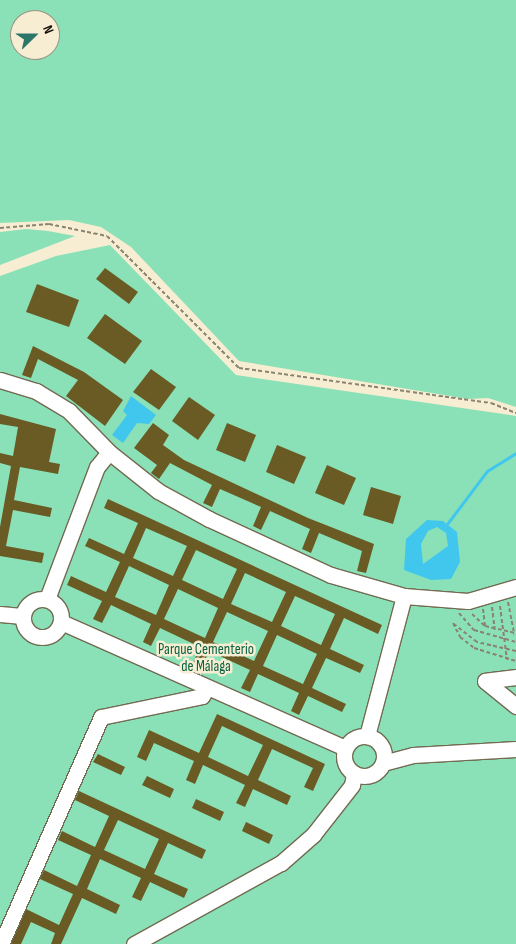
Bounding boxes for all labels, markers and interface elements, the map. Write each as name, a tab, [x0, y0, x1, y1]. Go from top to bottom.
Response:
north arrow	[10, 10, 60, 60]
text: N	[39, 23, 58, 36]
park label: Parque Cementerio de Málaga	[158, 640, 254, 675]

